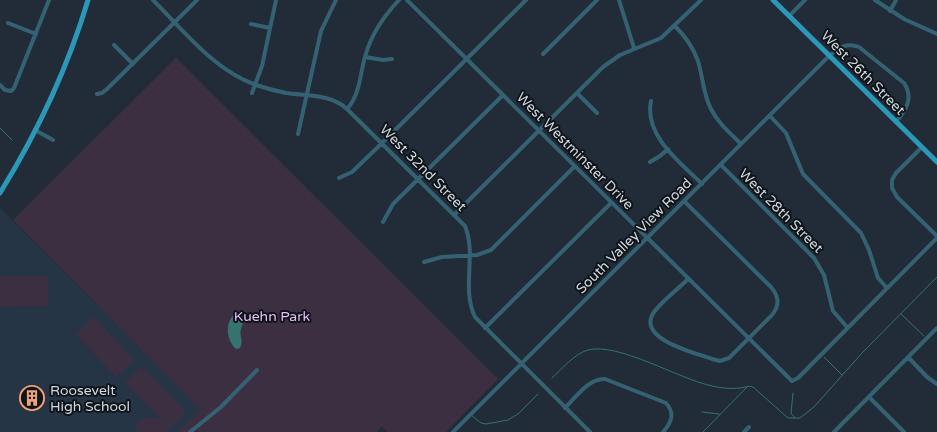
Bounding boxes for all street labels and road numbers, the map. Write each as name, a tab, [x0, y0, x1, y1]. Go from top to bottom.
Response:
street label: West 26th Street	[817, 27, 909, 119]
street label: West Westminster Drive	[513, 89, 637, 213]
street label: West 32nd Street	[376, 121, 470, 215]
street label: West 28th Street	[735, 165, 827, 257]
street label: South Valley View Road	[573, 175, 695, 297]

